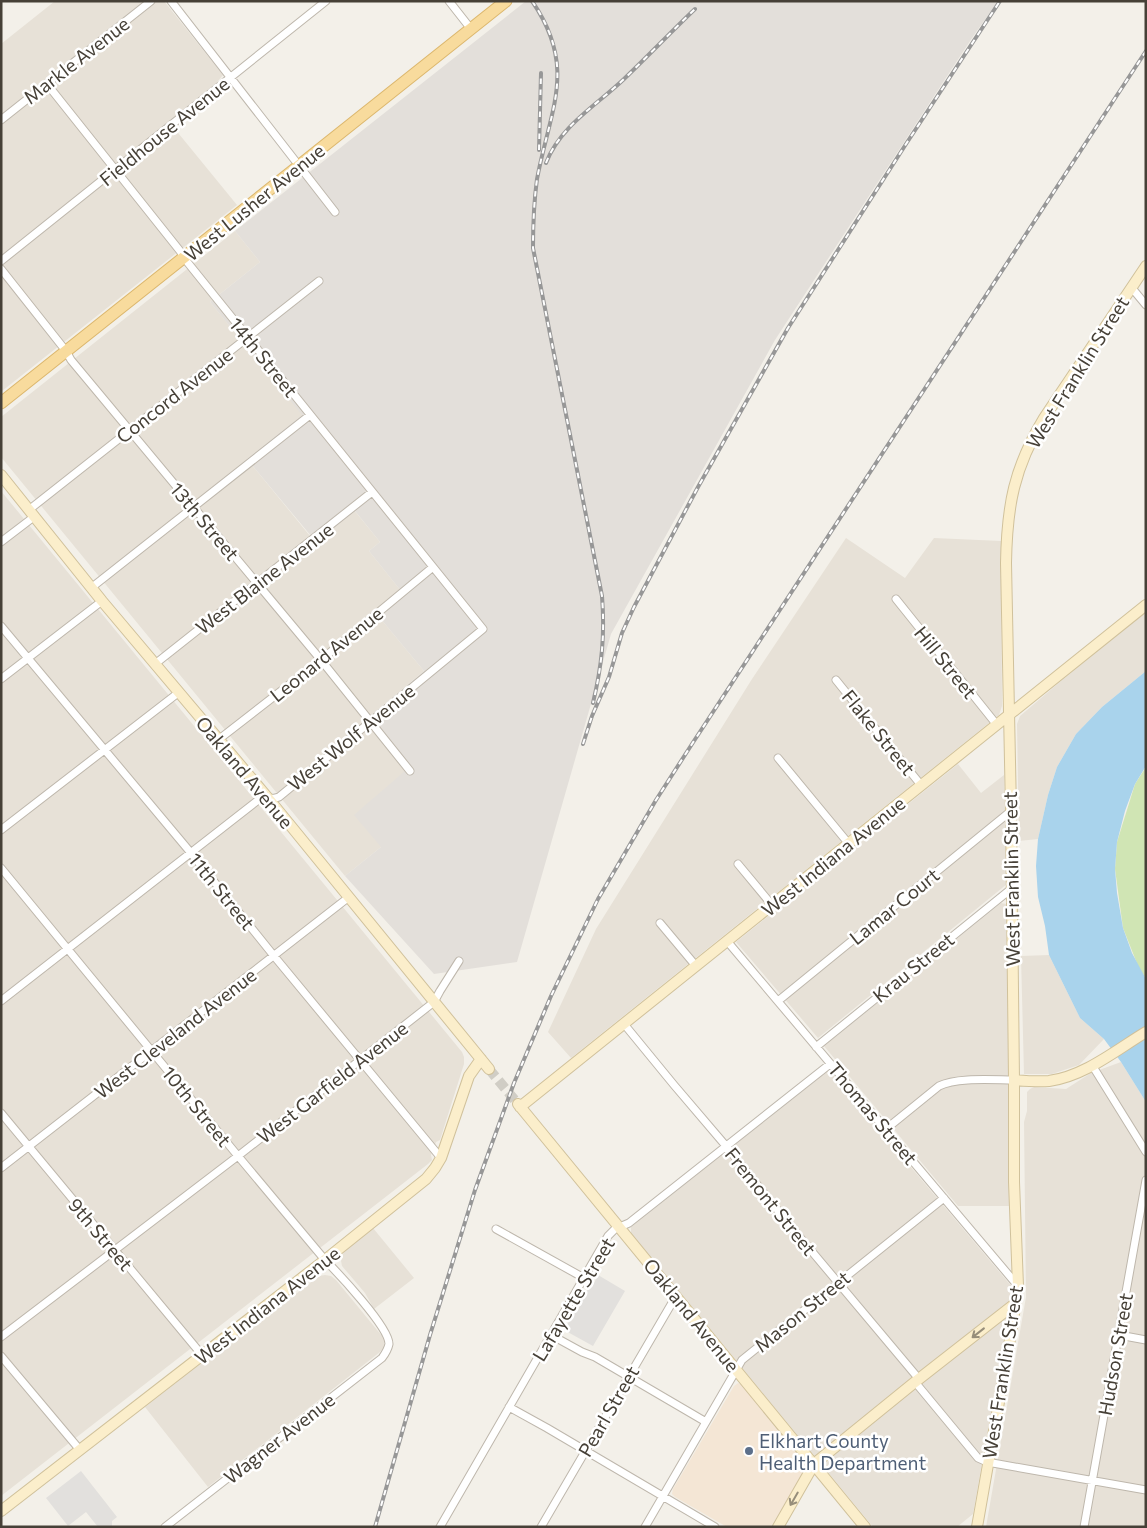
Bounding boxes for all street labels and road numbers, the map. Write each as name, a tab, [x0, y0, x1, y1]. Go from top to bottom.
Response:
street label: Markle Avenue	[19, 12, 133, 108]
street label: Fieldhouse Avenue	[95, 72, 233, 190]
street label: West Lusher Avenue	[179, 138, 329, 266]
street label: West Franklin Street	[1021, 291, 1133, 452]
street label: 14th Street	[225, 313, 303, 402]
street label: Concord Avenue	[111, 342, 237, 448]
street label: 13th Street	[166, 477, 244, 565]
street label: West Blaine Avenue	[191, 517, 337, 639]
street label: Leonard Avenue	[265, 602, 387, 706]
street label: Hill Street	[910, 621, 982, 703]
street label: West Wolf Avenue	[283, 679, 419, 795]
street label: Flake Street	[838, 685, 920, 779]
street label: Oakland Avenue	[191, 711, 299, 833]
street label: West Indiana Avenue	[757, 791, 909, 921]
street label: West Franklin Street	[998, 791, 1024, 967]
street label: 11th Street	[184, 848, 260, 934]
street label: Lamar Court	[844, 863, 944, 949]
street label: Krau Street	[868, 927, 958, 1007]
street label: West Cleveland Avenue	[90, 963, 260, 1103]
street label: West Garfield Avenue	[252, 1016, 412, 1148]
street label: Thomas Street	[823, 1057, 923, 1169]
street label: 10th Street	[158, 1061, 236, 1151]
street label: Fremont Street	[721, 1143, 822, 1260]
street label: 9th Street	[64, 1193, 138, 1275]
street label: Lafayette Street	[527, 1233, 619, 1365]
street label: West Indiana Avenue	[190, 1241, 344, 1369]
street label: Oakland Avenue	[639, 1254, 745, 1376]
street label: Mason Street	[750, 1265, 855, 1356]
street label: West Franklin Street	[977, 1283, 1027, 1460]
street label: Hudson Street	[1093, 1291, 1137, 1417]
street label: Pearl Street	[573, 1361, 643, 1461]
street label: Wagner Avenue	[219, 1388, 339, 1488]

